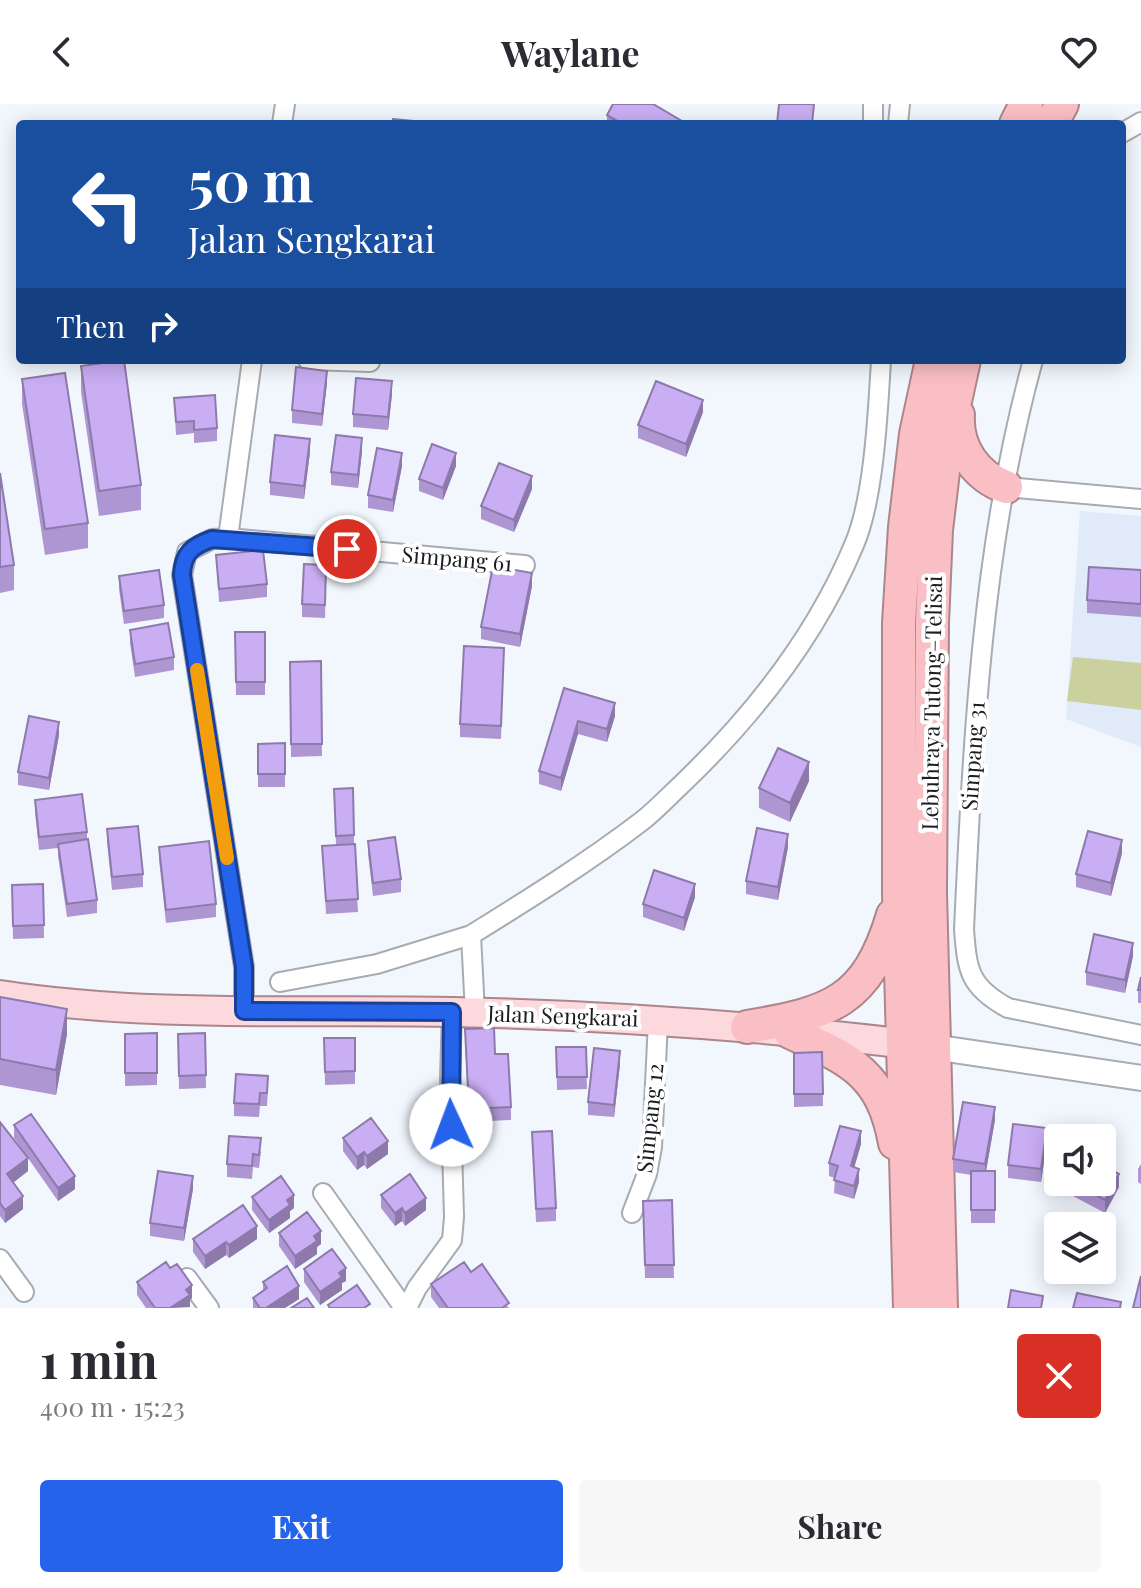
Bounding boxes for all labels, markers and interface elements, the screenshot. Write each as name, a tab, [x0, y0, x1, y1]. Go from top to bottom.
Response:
text: Waylane	[501, 28, 640, 76]
icon: back	[40, 30, 84, 74]
icon: heart	[1057, 30, 1101, 74]
text: 50 m	[188, 142, 314, 217]
icon: left	[56, 152, 160, 256]
text: Jalan Sengkarai	[188, 214, 435, 262]
icon: right	[141, 304, 185, 348]
text: Then	[56, 306, 125, 346]
pin	[313, 515, 381, 583]
icon: arrive	[325, 527, 369, 571]
street label: Simpang 61	[400, 538, 514, 578]
street label: Lebuhraya Tutong–Telisai	[914, 575, 948, 831]
street label: Simpang 31	[953, 700, 991, 812]
street label: Jalan Sengkarai	[486, 997, 639, 1033]
street label: Simpang 12	[628, 1061, 670, 1174]
position arrow	[409, 1083, 493, 1167]
map controls	[1044, 1124, 1116, 1284]
button: sound	[1044, 1124, 1116, 1196]
button: layers	[1044, 1212, 1116, 1284]
text: 1 min	[40, 1327, 158, 1391]
button: close	[1017, 1334, 1101, 1418]
text: 400 m · 15:23	[40, 1389, 185, 1424]
button: Exit	[40, 1480, 563, 1572]
button: Share	[579, 1480, 1101, 1572]

